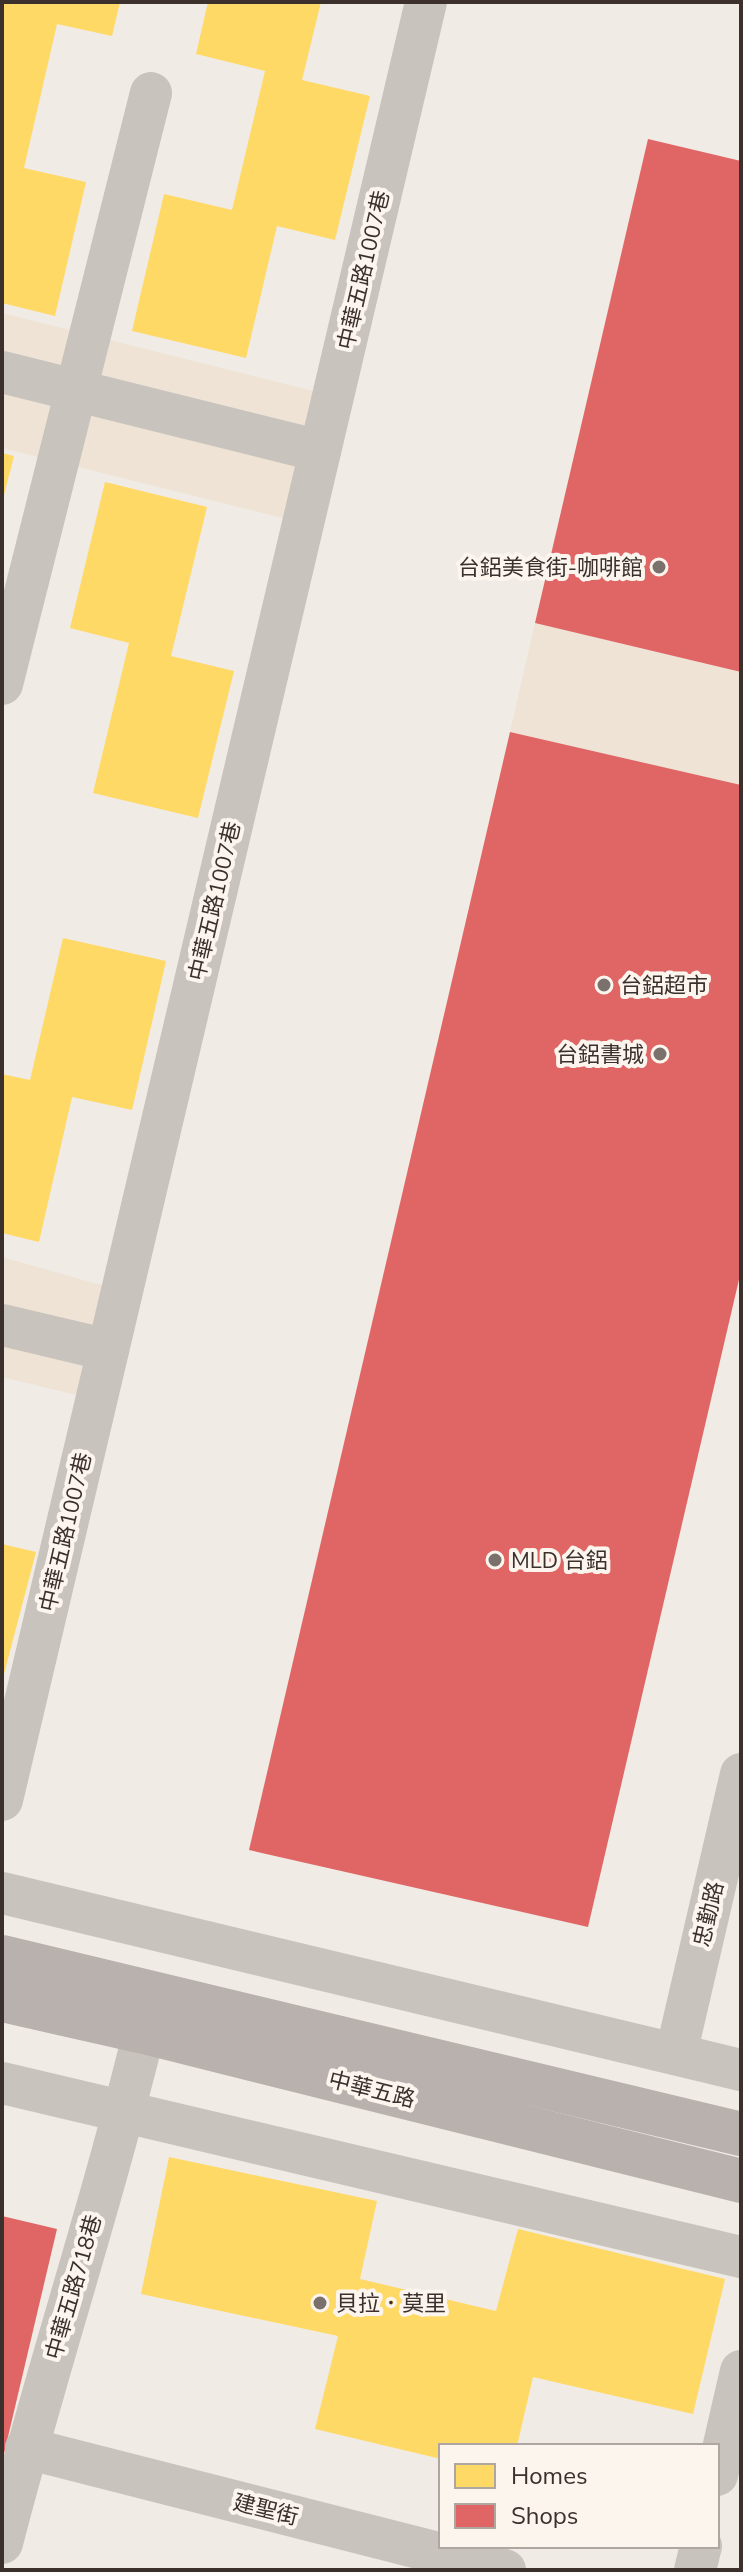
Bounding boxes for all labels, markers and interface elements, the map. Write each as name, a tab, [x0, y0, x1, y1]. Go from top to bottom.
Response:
street label: 中華五路1007巷	[331, 188, 397, 353]
place label: 台鋁美食街-咖啡館	[458, 553, 643, 583]
marker: 台鋁美食街-咖啡館	[650, 558, 668, 576]
street label: 中華五路1007巷	[182, 819, 248, 984]
place label: 台鋁超市	[620, 971, 708, 1001]
marker: 台鋁超市	[595, 976, 613, 994]
place label: 台鋁書城	[556, 1040, 644, 1070]
marker: 台鋁書城	[651, 1045, 669, 1063]
street label: 中華五路1007巷	[33, 1450, 99, 1615]
place label: MLD 台鋁	[511, 1546, 608, 1576]
marker: MLD 台鋁	[486, 1551, 504, 1569]
street label: 忠勤路	[687, 1879, 731, 1950]
street label: 中華五路	[325, 2065, 418, 2115]
street label: 中華五路718巷	[39, 2211, 109, 2363]
place label: 貝拉．莫里	[336, 2289, 446, 2319]
marker: 貝拉．莫里	[311, 2294, 329, 2312]
legend	[439, 2444, 719, 2548]
text: Homes	[511, 2460, 587, 2492]
street label: 建聖街	[230, 2487, 301, 2533]
text: Shops	[511, 2500, 578, 2532]

